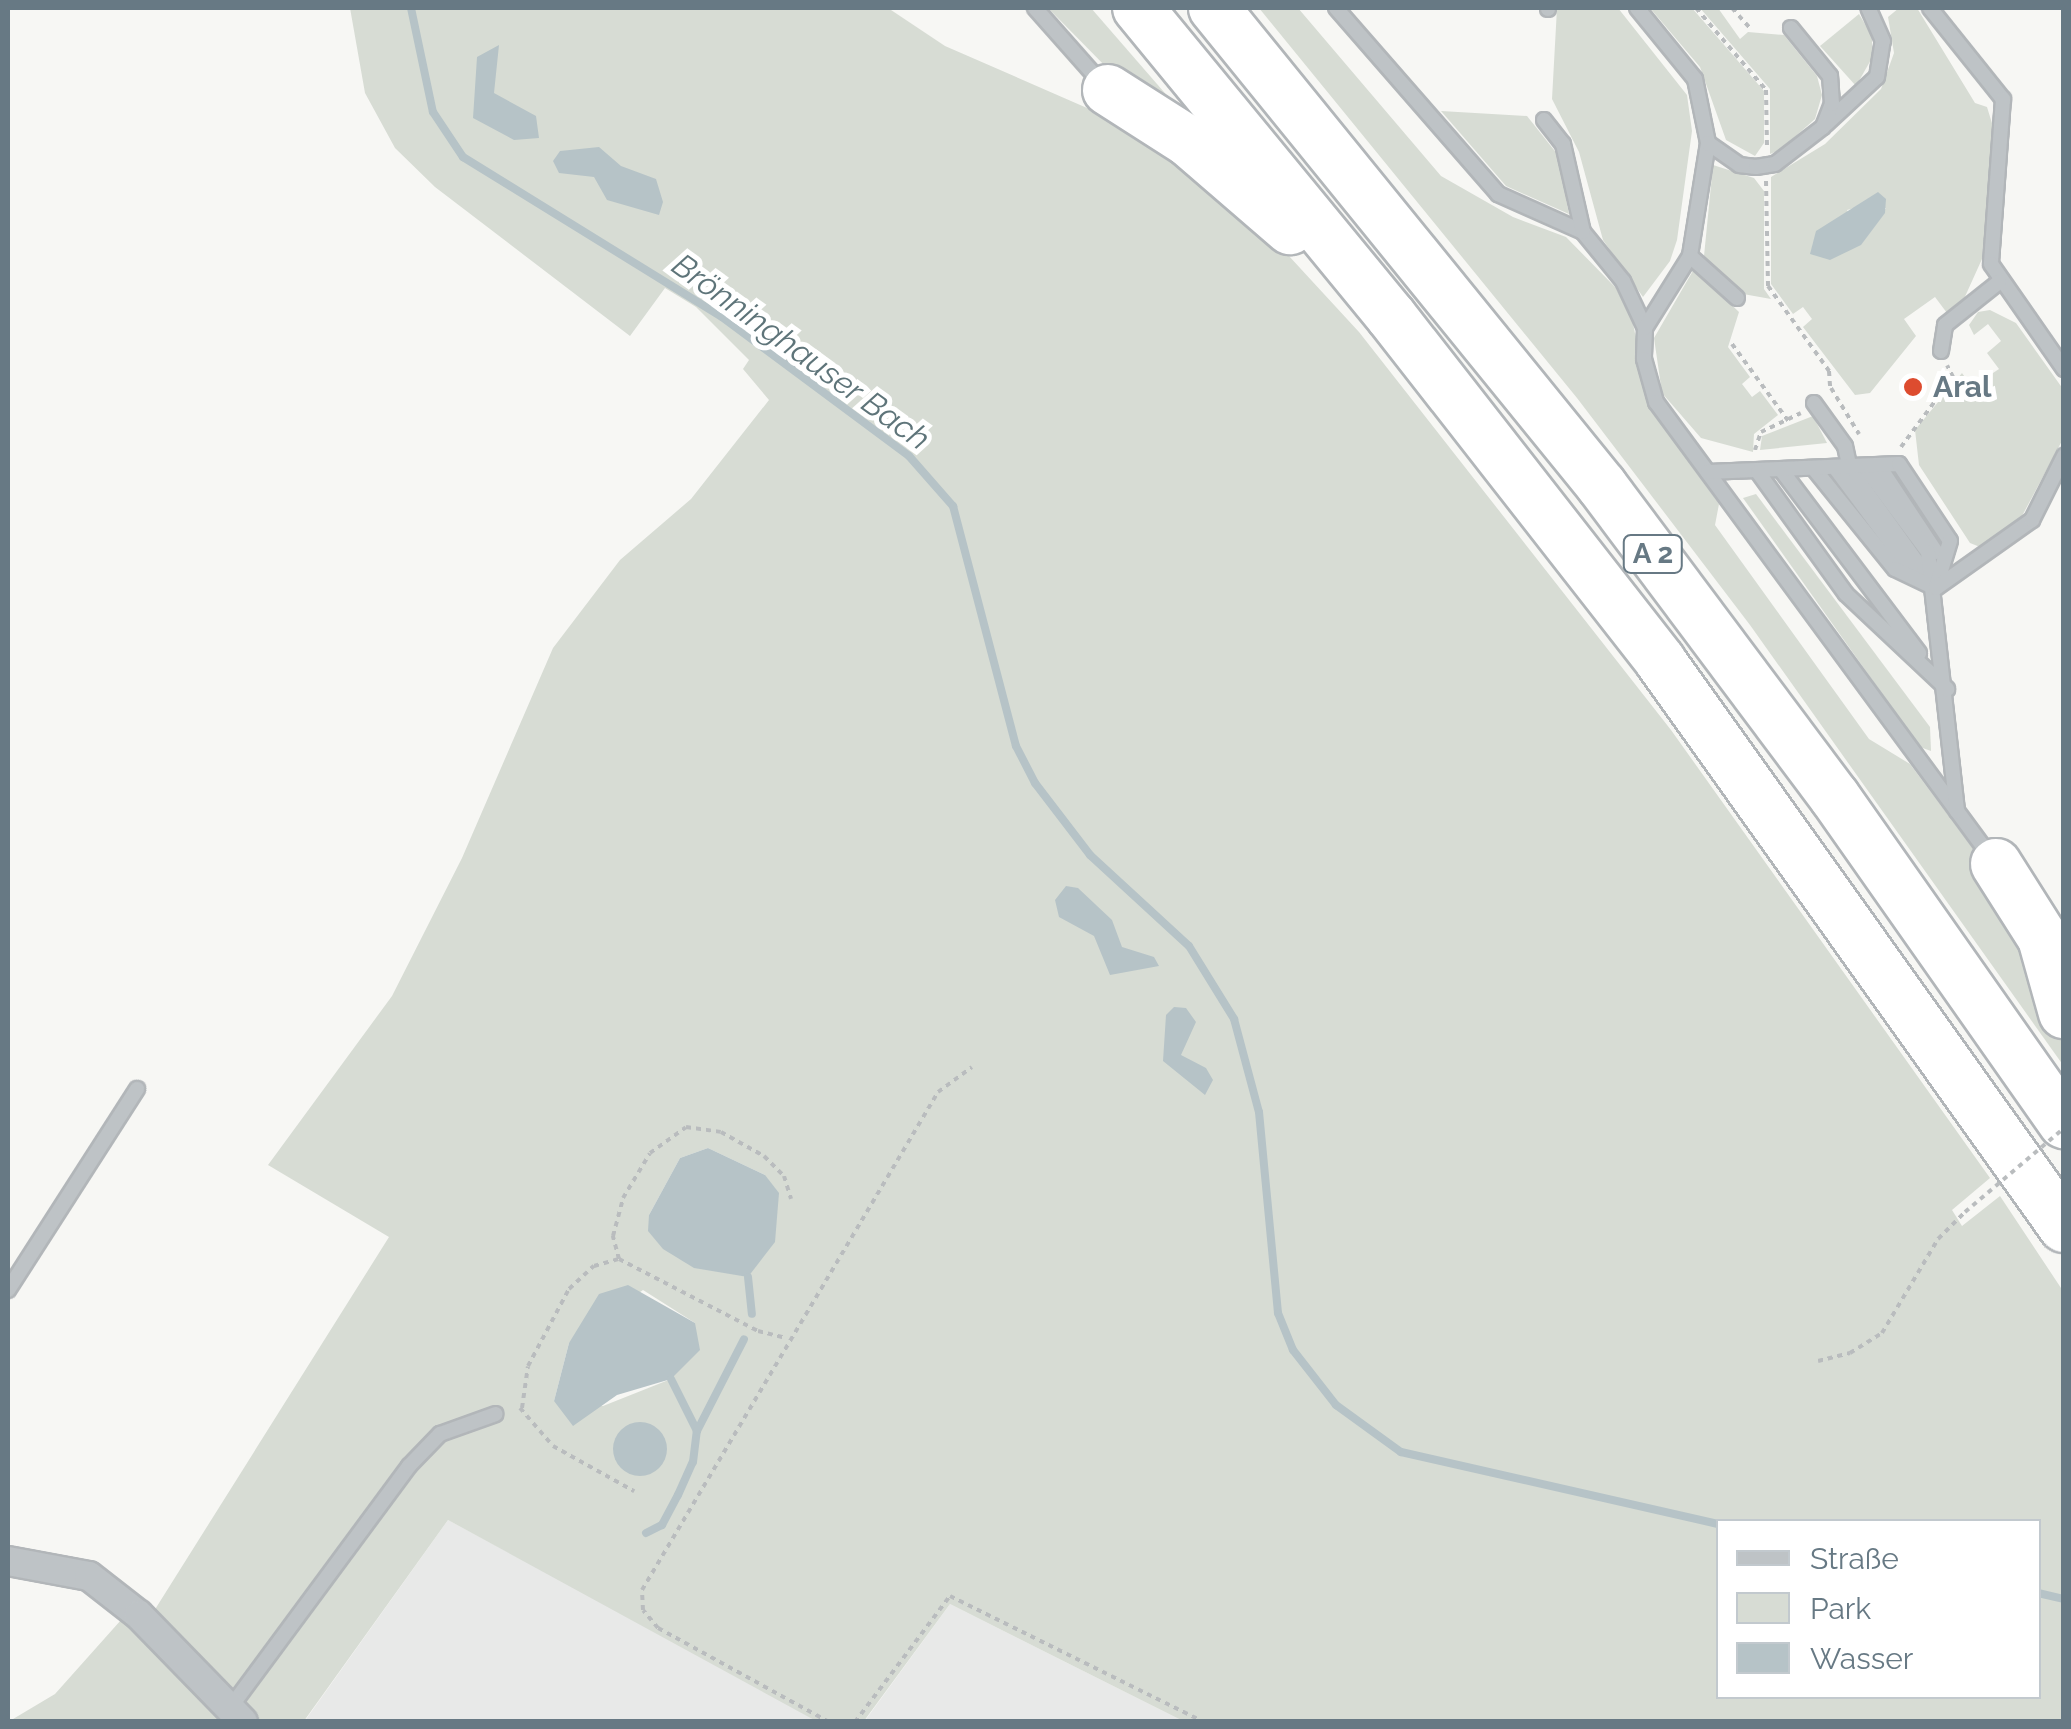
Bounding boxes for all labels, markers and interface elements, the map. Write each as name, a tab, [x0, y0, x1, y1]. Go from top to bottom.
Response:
water label: Brönninghauser Bach	[665, 246, 937, 458]
place label: Aral	[1933, 369, 1991, 405]
marker: Aral	[1902, 376, 1924, 398]
road number: A 2	[1620, 531, 1686, 577]
legend	[1716, 1519, 2041, 1699]
text: Straße	[1810, 1541, 1899, 1576]
text: Park	[1810, 1591, 1871, 1626]
text: Wasser	[1810, 1641, 1913, 1676]

